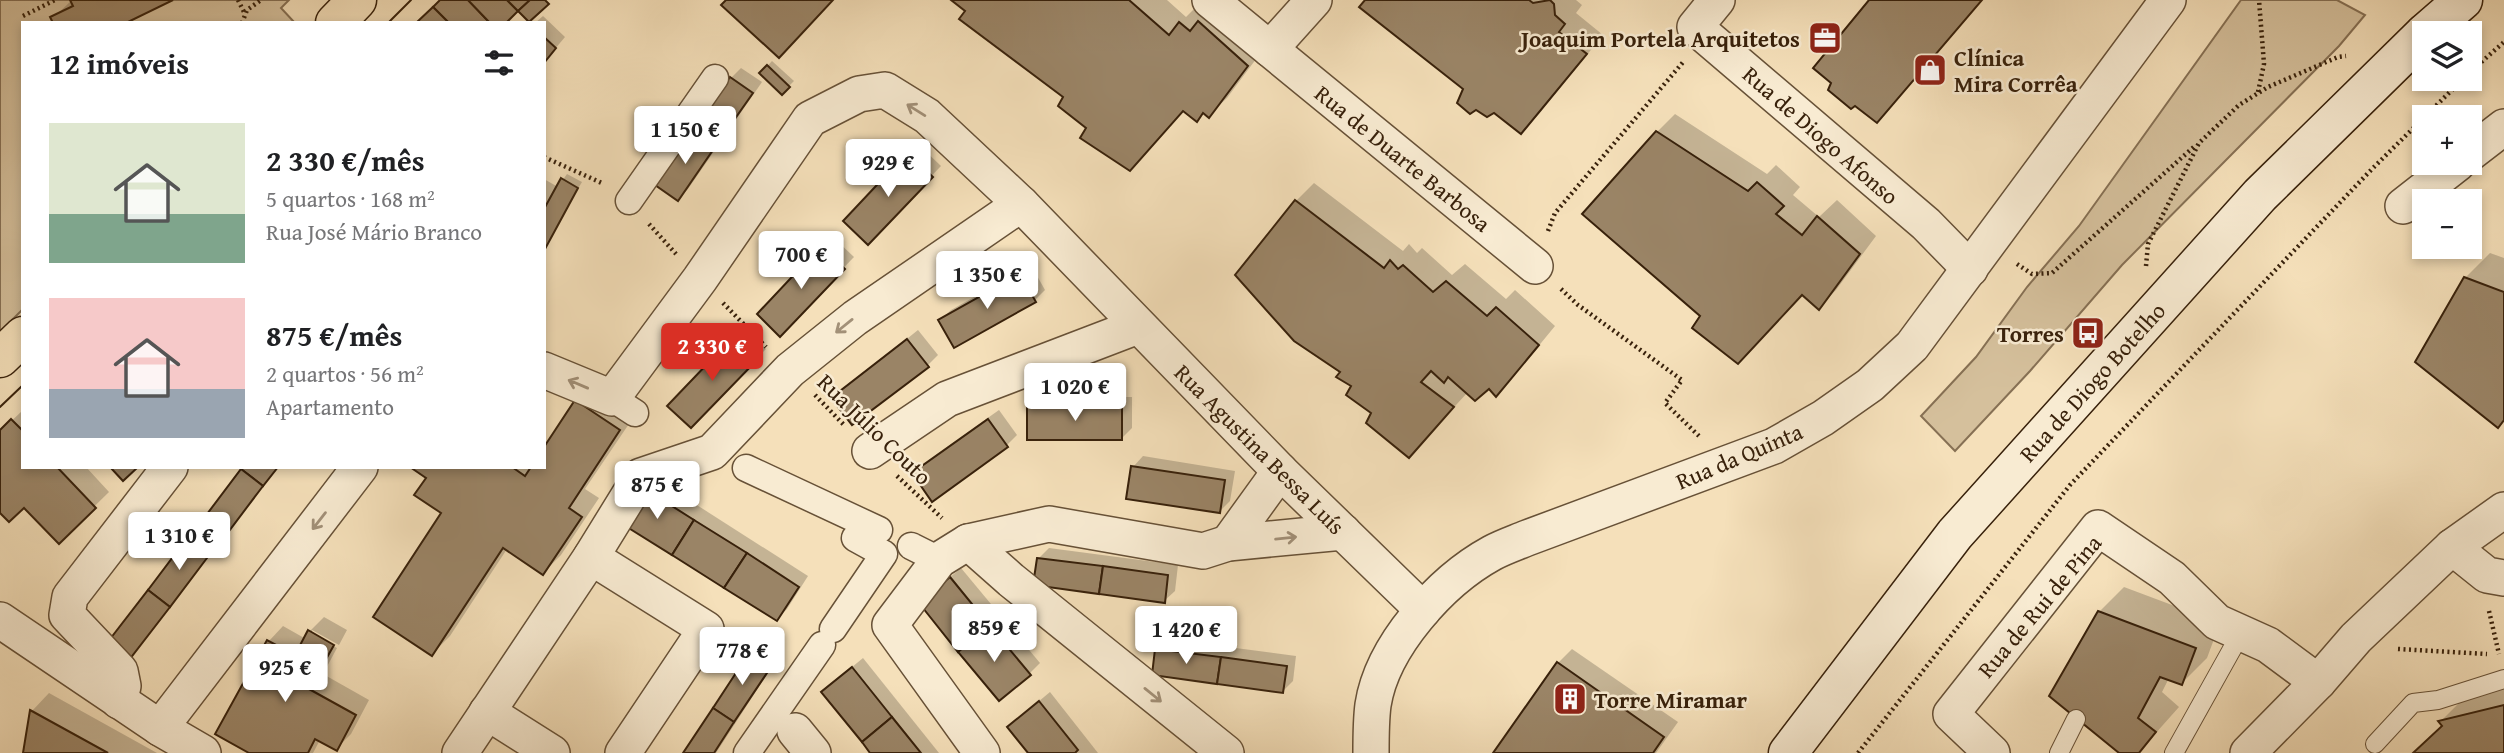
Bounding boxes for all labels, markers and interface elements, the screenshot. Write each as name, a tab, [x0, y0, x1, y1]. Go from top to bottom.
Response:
office icon: Joaquim Portela Arquitetos	[1806, 19, 1844, 57]
map controls	[2412, 21, 2482, 259]
button: layers	[2412, 21, 2482, 91]
place label: Joaquim Portela Arquitetos	[1517, 22, 1800, 55]
text: 12 imóveis	[49, 41, 189, 85]
place label: Clínica Mira Corrêa	[1954, 41, 2078, 100]
icon: filters	[480, 44, 518, 82]
shop icon: Clínica Mira Corrêa	[1911, 51, 1949, 89]
street label: Rua de Diogo Afonso	[1736, 58, 1906, 212]
street label: Rua de Duarte Barbosa	[1308, 77, 1498, 239]
one-way arrow	[907, 102, 927, 116]
button: +	[2412, 105, 2482, 175]
pin: 1 150 €	[620, 106, 750, 166]
text: 1 150 €	[650, 112, 720, 145]
text: 2 330 €/mês	[266, 138, 425, 182]
pin: 929 €	[839, 140, 937, 199]
text: 929 €	[862, 145, 914, 178]
icon: home	[105, 151, 189, 235]
text: 5 quartos · 168 m²	[266, 182, 435, 215]
button: −	[2412, 189, 2482, 259]
text: Rua José Mário Branco	[266, 215, 482, 248]
pin: 700 €	[752, 232, 850, 291]
text: 700 €	[775, 237, 827, 270]
pin: 1 350 €	[922, 252, 1052, 311]
text: 1 350 €	[952, 257, 1022, 290]
street label: Rua de Diogo Botelho	[2011, 295, 2173, 469]
text: 875 €/mês	[266, 313, 402, 357]
bus stop icon: Torres	[2069, 314, 2107, 352]
place label: Torres	[1997, 317, 2064, 350]
one-way arrow	[835, 318, 853, 334]
pin: 2 330 €	[647, 324, 777, 383]
icon: home	[105, 326, 189, 410]
text: 2 330 €	[677, 329, 747, 362]
street label: Rua Agustina Bessa Luís	[1167, 356, 1353, 542]
text: 2 quartos · 56 m²	[266, 357, 424, 390]
pin: 1 020 €	[1010, 364, 1140, 423]
street label: Rua Júlio Couto	[810, 366, 940, 492]
text: 1 020 €	[1040, 369, 1110, 402]
one-way arrow	[568, 377, 589, 390]
text: Apartamento	[266, 390, 394, 423]
street label: Rua da Quinta	[1671, 414, 1808, 497]
pin: 875 €	[608, 462, 706, 521]
text: 875 €	[631, 467, 683, 500]
pin: 1 310 €	[114, 512, 244, 572]
one-way arrow	[311, 512, 326, 530]
text: 1 310 €	[144, 518, 214, 551]
street label: Rua de Rui de Pina	[1969, 527, 2109, 685]
one-way arrow	[1274, 531, 1296, 544]
pin: 859 €	[945, 604, 1043, 664]
pin: 1 420 €	[1121, 606, 1251, 666]
text: 859 €	[968, 610, 1020, 643]
text: 1 420 €	[1151, 612, 1221, 645]
pin: 778 €	[693, 628, 791, 687]
text: 778 €	[716, 633, 768, 666]
pin: 925 €	[236, 644, 334, 704]
text: 925 €	[259, 650, 311, 683]
building icon: Torre Miramar	[1551, 680, 1589, 718]
place label: Torre Miramar	[1594, 683, 1748, 716]
one-way arrow	[1143, 687, 1161, 703]

